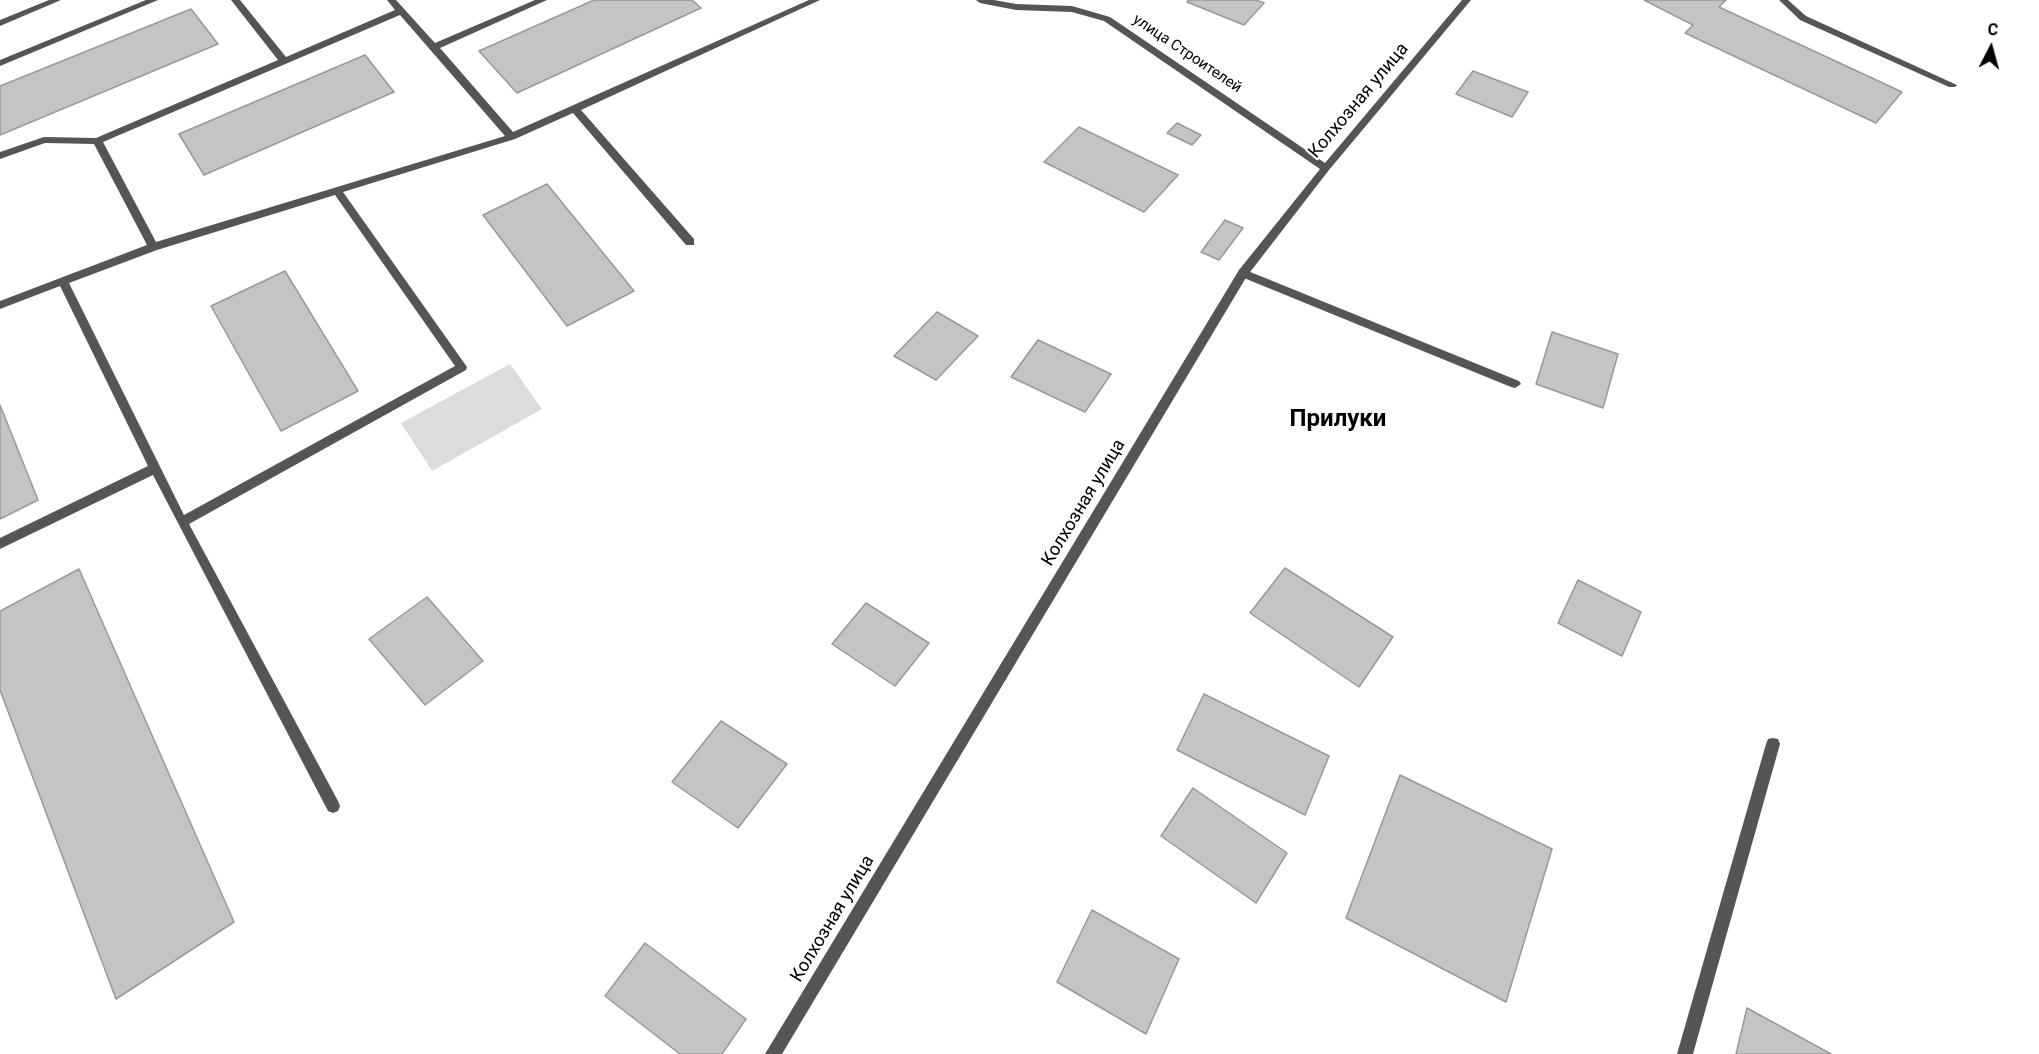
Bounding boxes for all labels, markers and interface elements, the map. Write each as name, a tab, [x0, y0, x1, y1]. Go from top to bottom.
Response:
street label: улица Строителей	[1129, 11, 1245, 97]
north arrow	[1961, 18, 2021, 78]
text: С	[1987, 20, 1999, 40]
street label: Колхозная улица	[1304, 39, 1414, 163]
district label: Прилуки	[1290, 406, 1386, 434]
street label: Колхозная улица	[1038, 436, 1130, 570]
street label: Колхозная улица	[787, 852, 879, 986]

